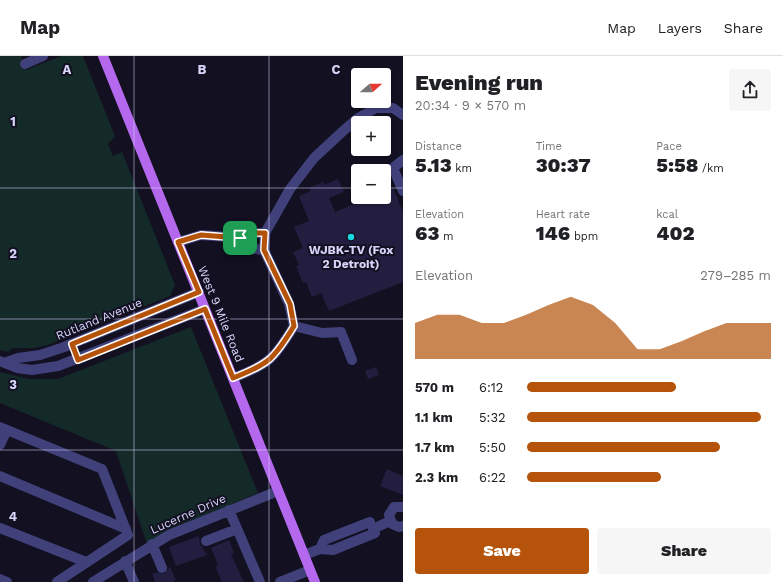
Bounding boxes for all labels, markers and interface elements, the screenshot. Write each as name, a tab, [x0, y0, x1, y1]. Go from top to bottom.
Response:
text: Map	[20, 16, 60, 39]
text: Map	[607, 20, 636, 36]
text: Layers	[658, 20, 702, 36]
text: Share	[724, 20, 763, 36]
text: A	[63, 62, 72, 77]
text: B	[198, 62, 207, 77]
text: C	[332, 62, 341, 77]
north arrow	[351, 68, 391, 108]
map controls	[351, 68, 391, 204]
button: share	[729, 69, 771, 111]
text: Evening run	[415, 70, 543, 95]
text: 20:34 · 9 × 570 m	[415, 98, 526, 113]
text: 1	[10, 114, 16, 129]
button: +	[351, 116, 391, 156]
text: Distance	[415, 140, 462, 153]
text: Time	[536, 140, 562, 153]
text: Pace	[656, 140, 682, 153]
text: 5.13	[415, 153, 452, 177]
text: 30:37	[536, 153, 591, 177]
text: 5:58	[656, 153, 698, 177]
text: km	[452, 162, 472, 175]
text: /km	[698, 162, 724, 175]
button: −	[351, 164, 391, 204]
text: Elevation	[415, 208, 464, 221]
text: Heart rate	[536, 208, 590, 221]
text: kcal	[656, 208, 678, 221]
pin	[223, 221, 257, 255]
text: 63	[415, 221, 439, 245]
text: 146	[536, 221, 570, 245]
text: 402	[656, 221, 695, 245]
icon: arrive	[229, 227, 251, 249]
text: m	[439, 230, 454, 243]
text: bpm	[570, 230, 598, 243]
marker: WJBK-TV (Fox 2 Detroit)	[346, 232, 356, 242]
place label: WJBK-TV (Fox 2 Detroit)	[309, 243, 393, 271]
text: 2	[9, 246, 17, 261]
street label: West 9 Mile Road	[195, 264, 247, 364]
text: Elevation	[415, 268, 473, 283]
text: 279–285 m	[700, 268, 771, 283]
street label: Rutland Avenue	[54, 295, 144, 343]
text: 3	[9, 377, 17, 392]
text: 570 m	[415, 380, 454, 395]
text: 6:12	[479, 380, 503, 395]
text: 1.1 km	[415, 410, 453, 425]
text: 5:32	[479, 410, 506, 425]
text: 1.7 km	[415, 440, 455, 455]
text: 5:50	[479, 440, 506, 455]
text: 2.3 km	[415, 470, 458, 485]
text: 6:22	[479, 470, 506, 485]
street label: Lucerne Drive	[148, 491, 228, 537]
text: 4	[9, 509, 18, 524]
button: Save	[415, 528, 589, 574]
button: Share	[597, 528, 771, 574]

